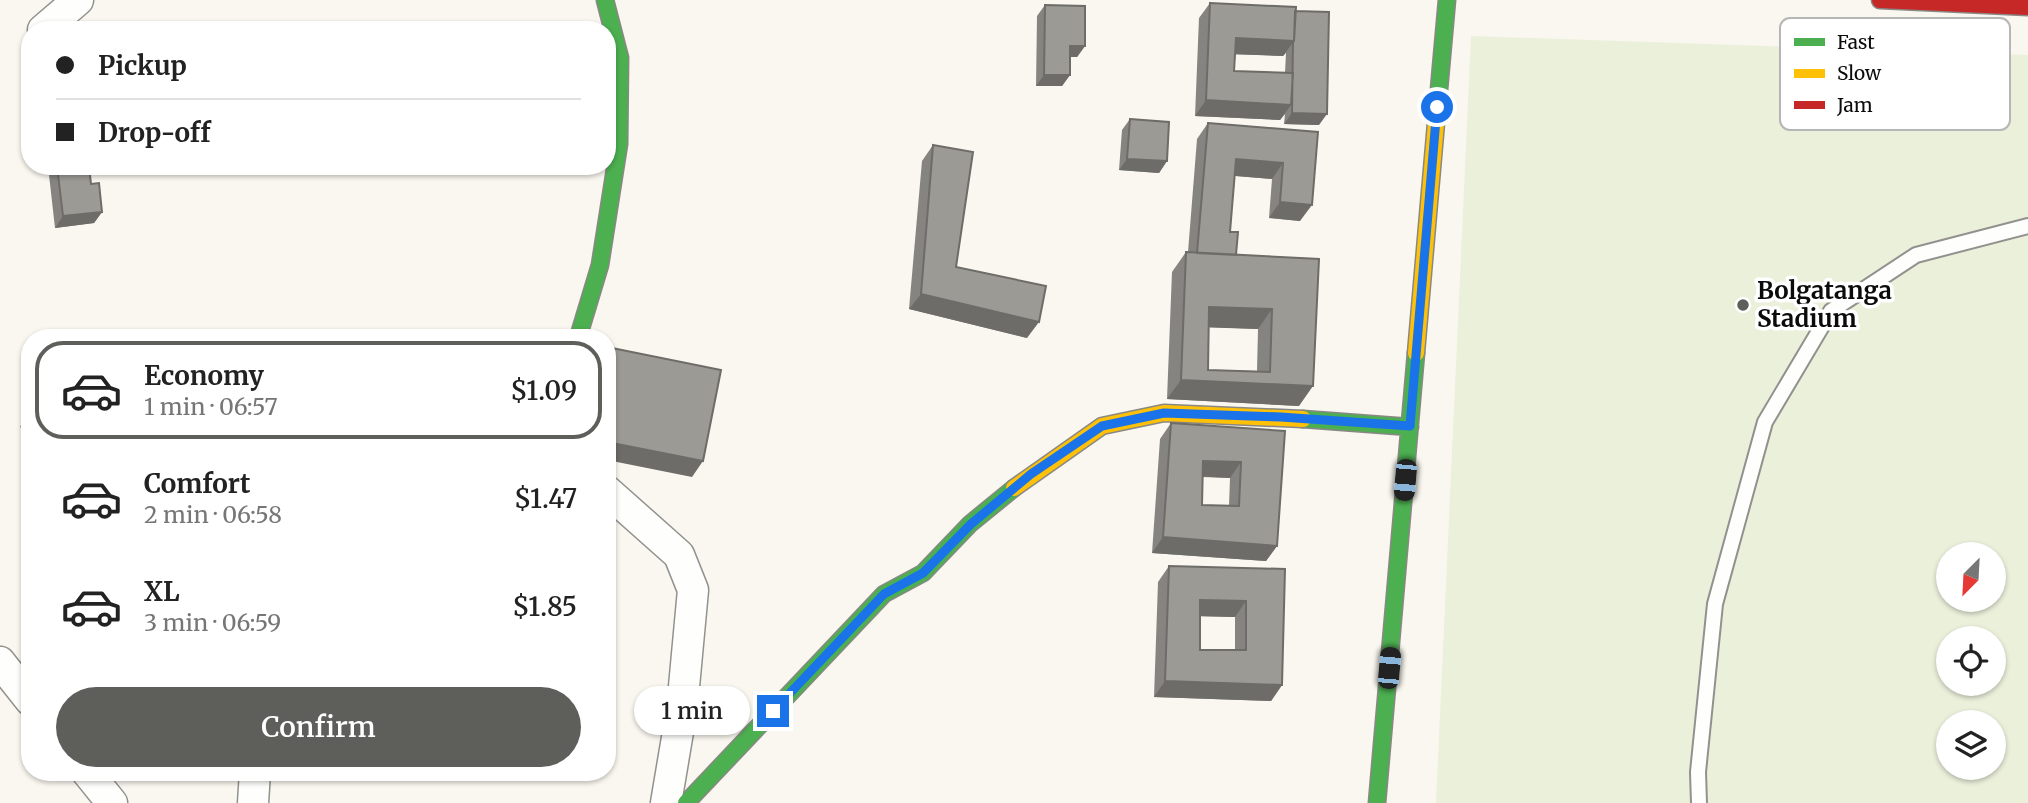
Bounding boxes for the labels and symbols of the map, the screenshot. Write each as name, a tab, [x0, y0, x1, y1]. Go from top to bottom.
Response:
legend	[1780, 18, 2010, 130]
text: Fast	[1837, 30, 1875, 54]
text: Slow	[1837, 61, 1882, 85]
route start	[1421, 91, 1453, 123]
text: Jam	[1836, 93, 1873, 117]
place label: Bolgatanga Stadium	[1757, 275, 1892, 334]
marker: Bolgatanga Stadium	[1735, 297, 1751, 313]
car	[1393, 458, 1418, 502]
north arrow	[1936, 542, 2006, 612]
car	[1377, 646, 1402, 690]
callout: 1 min	[633, 686, 748, 736]
route end	[757, 695, 789, 727]

